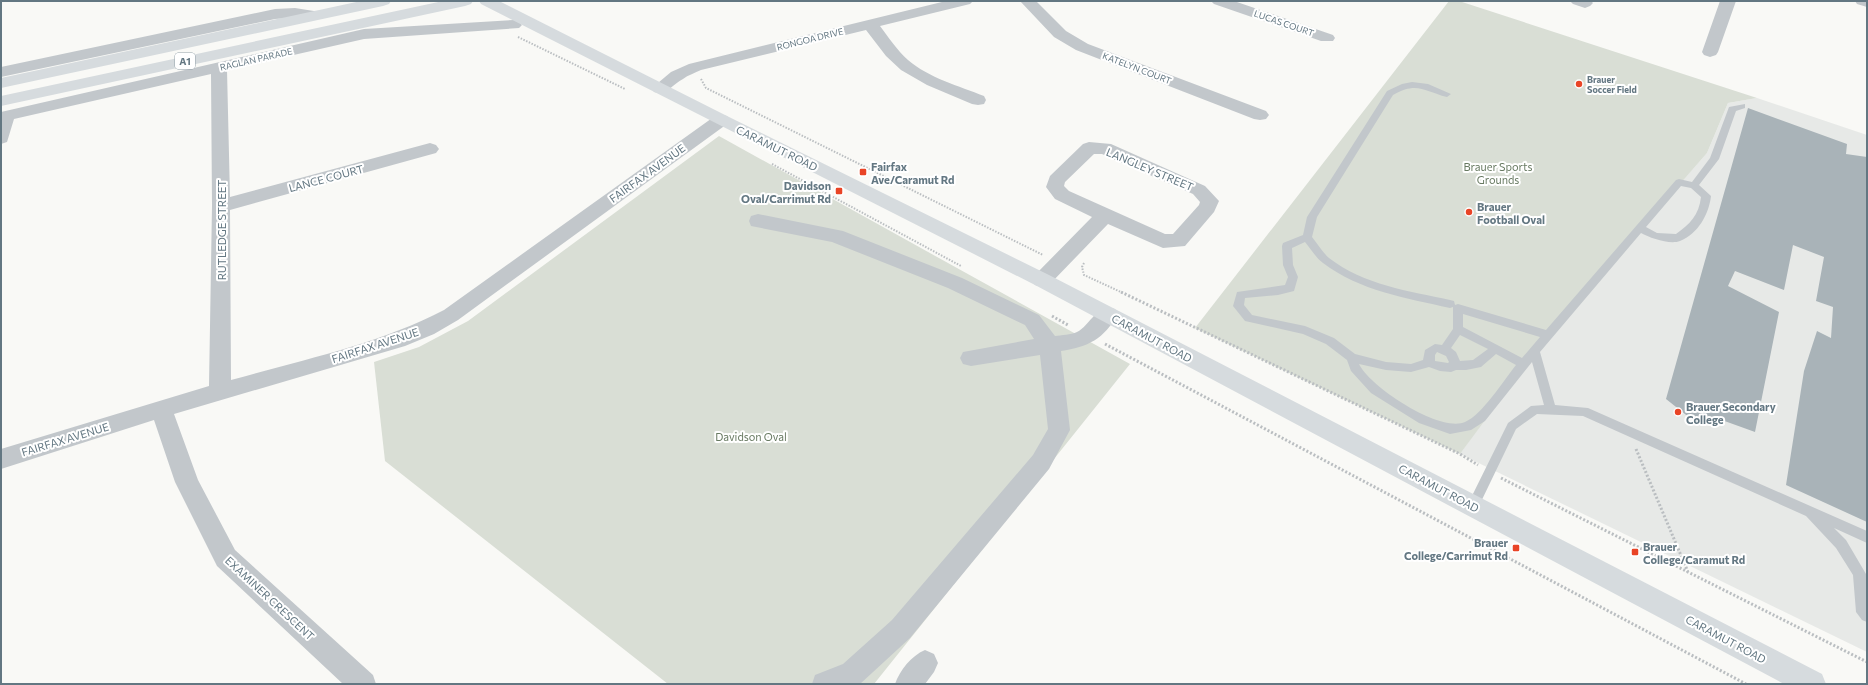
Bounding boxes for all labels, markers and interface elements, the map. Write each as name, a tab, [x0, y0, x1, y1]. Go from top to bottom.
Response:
street label: LUCAS COURT	[1253, 8, 1316, 38]
street label: RONGOA DRIVE	[776, 25, 844, 53]
street label: RAGLAN PARADE	[219, 45, 293, 73]
street label: KATELYN COURT	[1101, 50, 1173, 86]
road number: A1	[175, 53, 195, 69]
place label: Brauer Soccer Field	[1587, 74, 1637, 95]
marker: Brauer Soccer Field	[1574, 79, 1584, 89]
street label: CARAMUT ROAD	[734, 123, 820, 173]
street label: FAIRFAX AVENUE	[607, 141, 687, 205]
street label: LANGLEY STREET	[1105, 145, 1195, 193]
place label: Fairfax Ave/Caramut Rd	[871, 160, 954, 186]
park label: Brauer Sports Grounds	[1463, 160, 1533, 186]
street label: LANCE COURT	[287, 162, 365, 194]
marker: Fairfax Ave/Caramut Rd	[858, 167, 868, 177]
place label: Davidson Oval/Carrimut Rd	[741, 179, 831, 205]
street label: RUTLEDGE STREET	[215, 180, 228, 280]
marker: Davidson Oval/Carrimut Rd	[834, 186, 844, 196]
place label: Brauer Football Oval	[1477, 200, 1545, 226]
marker: Brauer Football Oval	[1464, 207, 1474, 217]
street label: CARAMUT ROAD	[1110, 311, 1194, 365]
street label: FAIRFAX AVENUE	[330, 325, 420, 365]
place label: Brauer Secondary College	[1686, 400, 1776, 426]
marker: Brauer Secondary College	[1673, 407, 1683, 417]
street label: FAIRFAX AVENUE	[20, 420, 110, 458]
park label: Davidson Oval	[715, 430, 787, 443]
street label: CARAMUT ROAD	[1397, 461, 1481, 515]
place label: Brauer College/Carrimut Rd	[1404, 536, 1508, 562]
place label: Brauer College/Caramut Rd	[1643, 540, 1745, 566]
marker: Brauer College/Carrimut Rd	[1511, 543, 1521, 553]
marker: Brauer College/Caramut Rd	[1630, 547, 1640, 557]
street label: EXAMINER CRESCENT	[223, 553, 317, 643]
street label: CARAMUT ROAD	[1684, 612, 1768, 666]

